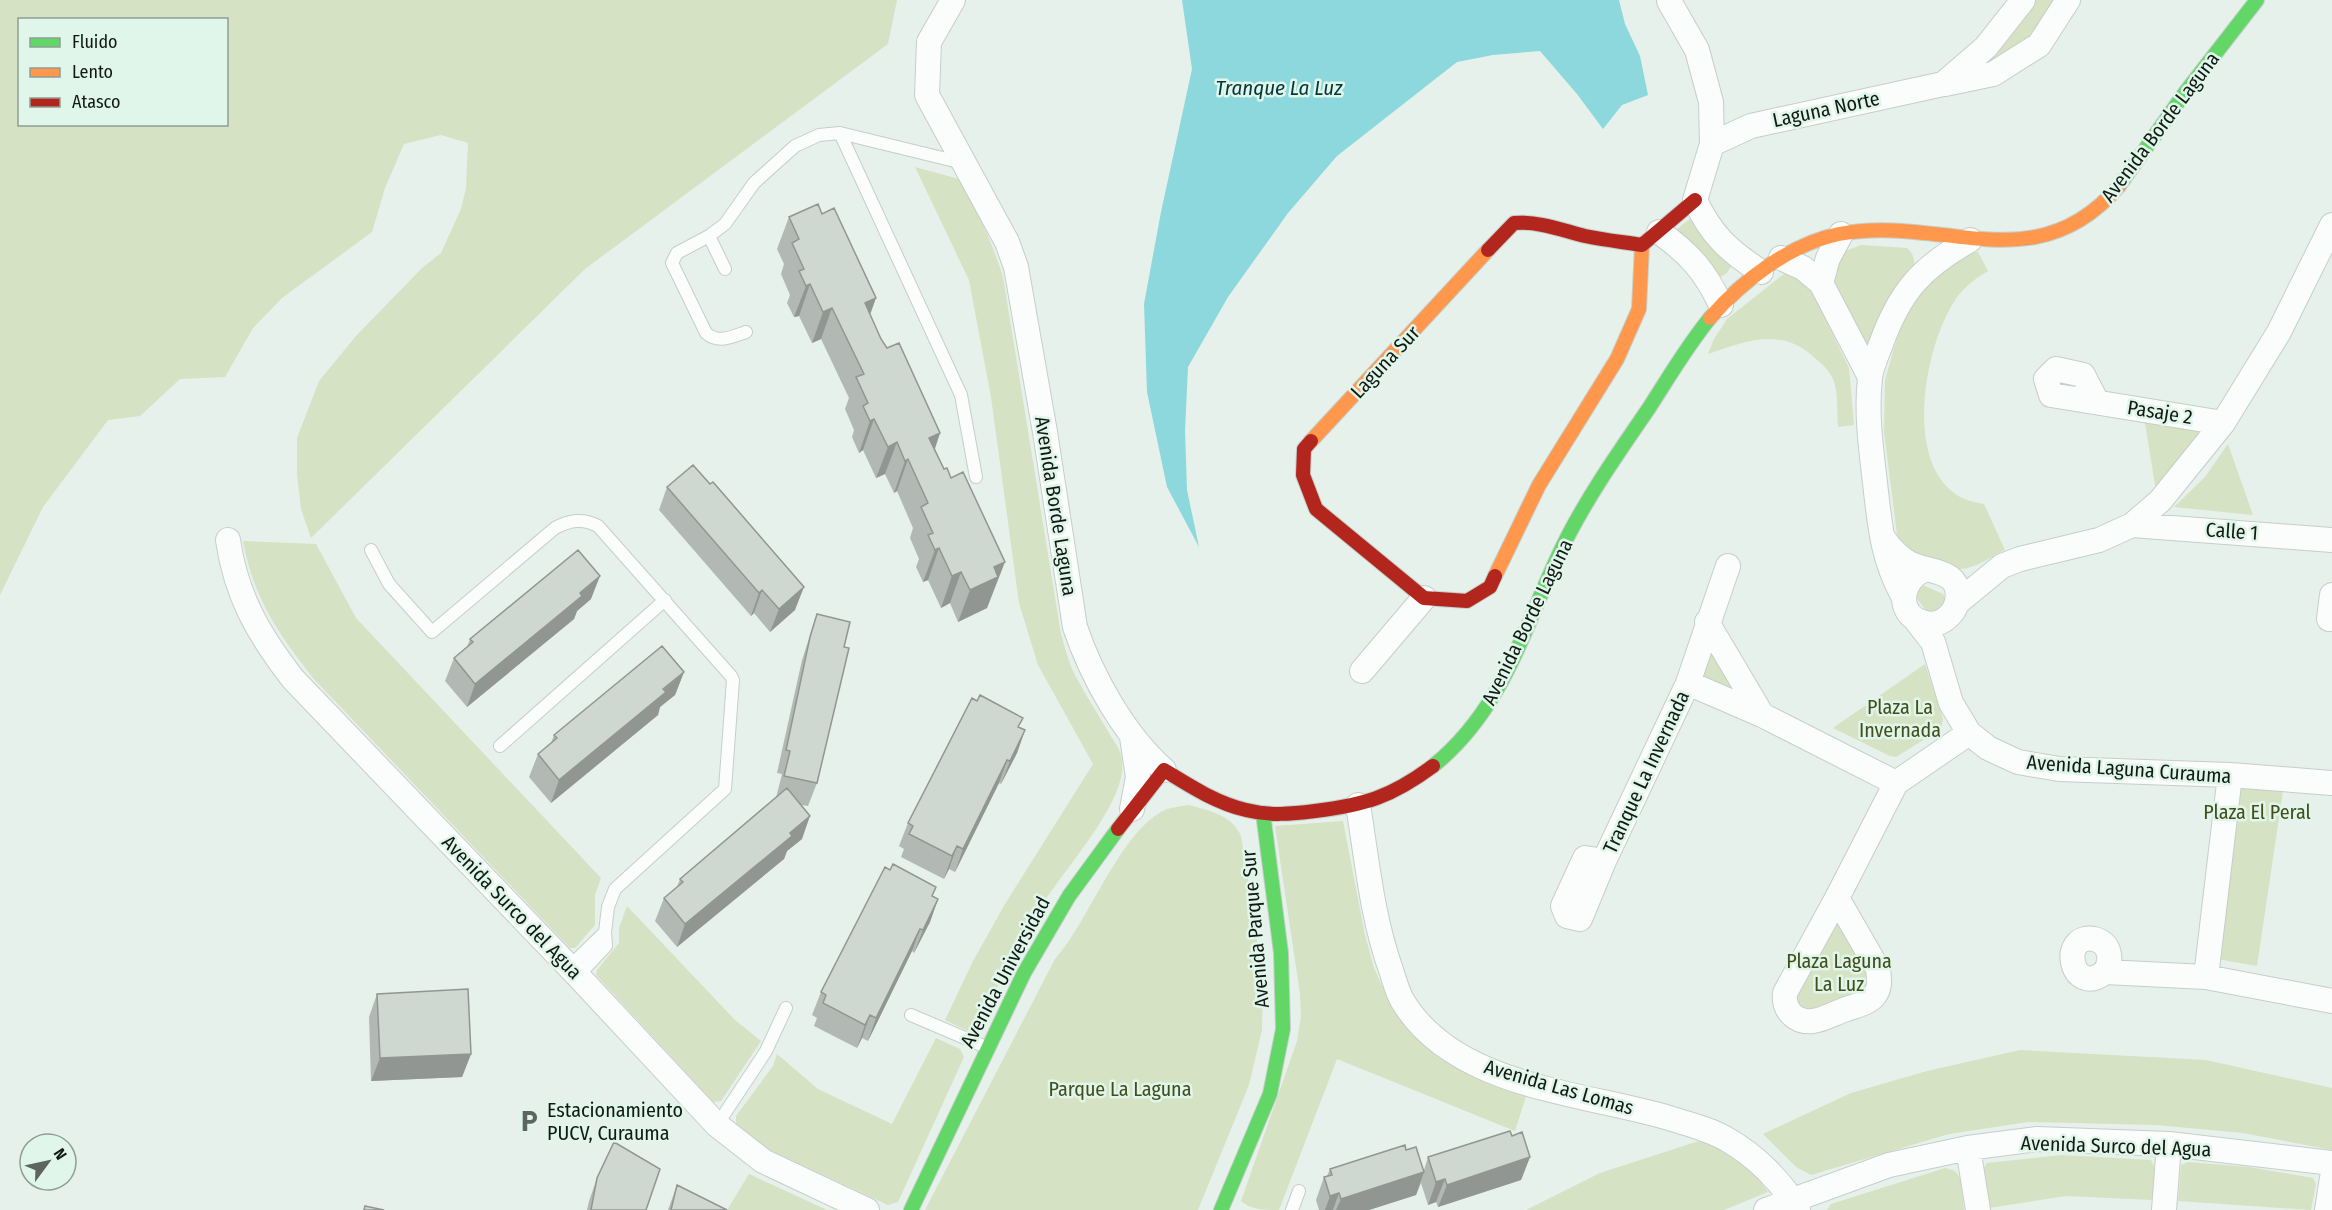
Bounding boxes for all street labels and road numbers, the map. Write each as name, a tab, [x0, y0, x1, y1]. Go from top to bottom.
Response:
street label: Avenida Borde Laguna	[2096, 47, 2224, 207]
street label: Laguna Norte	[1770, 86, 1882, 132]
street label: Laguna Sur	[1345, 321, 1425, 403]
street label: Pasaje 2	[2126, 395, 2194, 429]
street label: Avenida Borde Laguna	[1030, 414, 1082, 598]
street label: Calle 1	[2205, 517, 2259, 545]
street label: Avenida Borde Laguna	[1476, 535, 1578, 709]
street label: Tranque La Invernada	[1598, 687, 1694, 857]
street label: Avenida Laguna Curauma	[2026, 750, 2232, 788]
street label: Avenida Surco del Agua	[437, 830, 587, 984]
street label: Avenida Parque Sur	[1236, 849, 1274, 1009]
street label: Avenida Universidad	[955, 892, 1055, 1052]
street label: Avenida Las Lomas	[1482, 1054, 1636, 1120]
street label: Avenida Surco del Agua	[2020, 1131, 2212, 1161]

